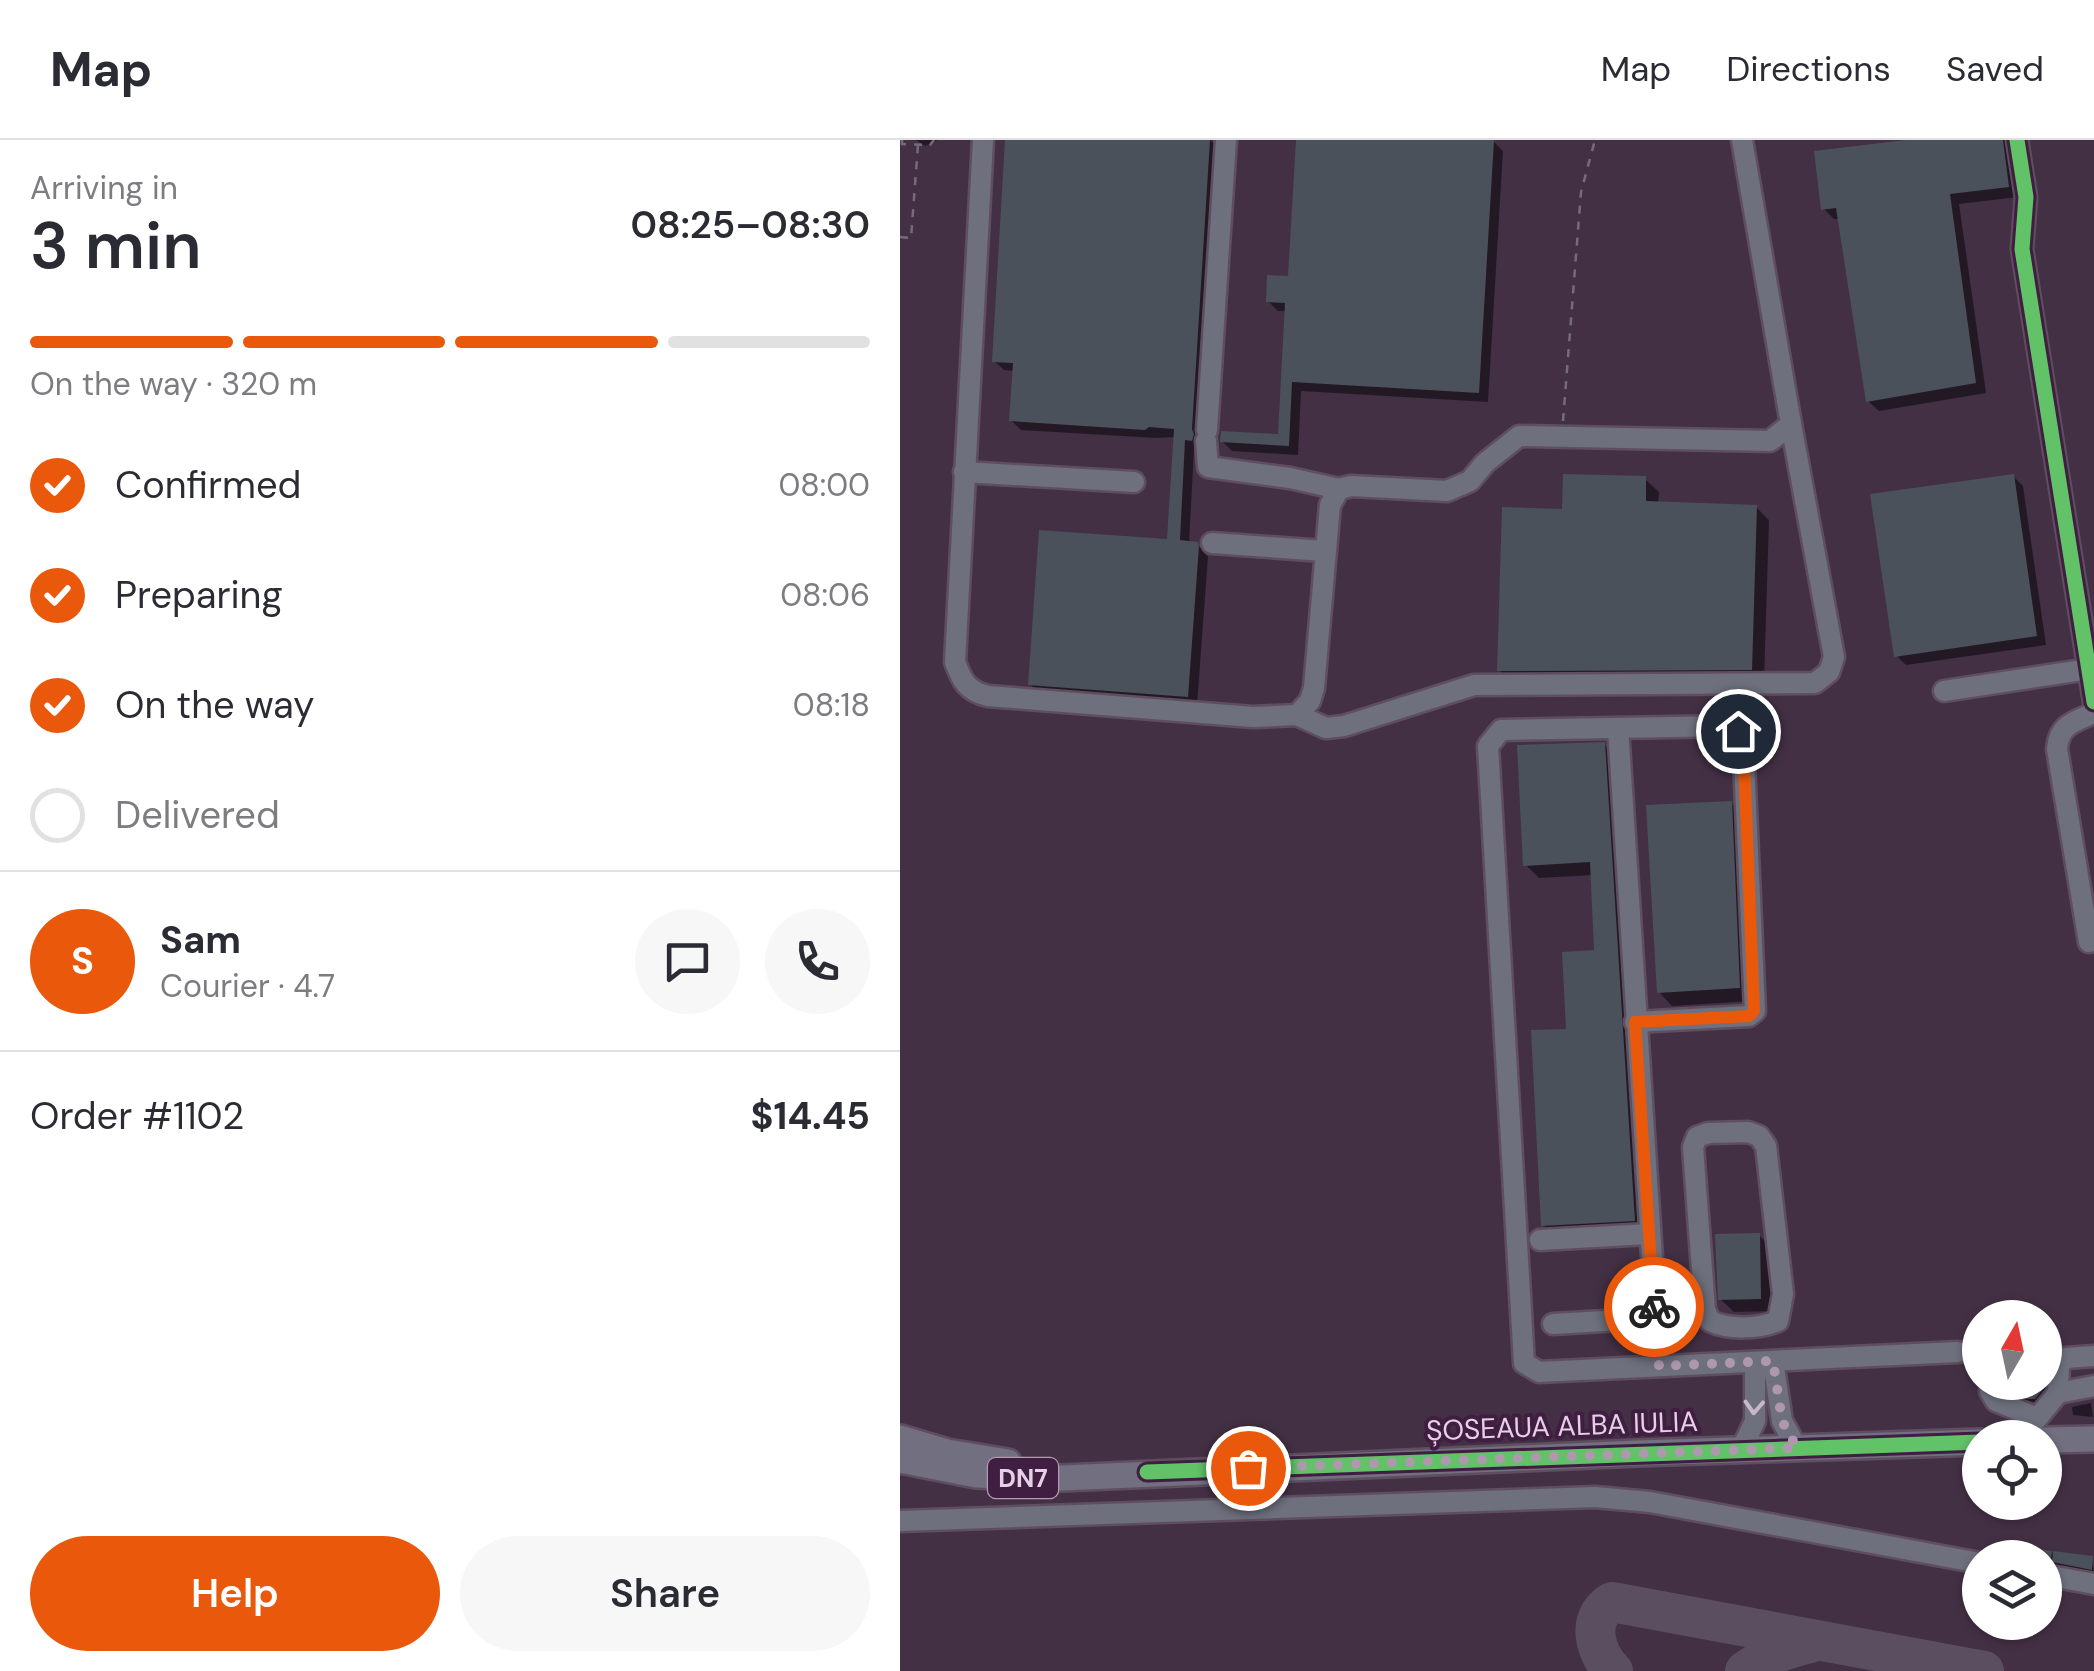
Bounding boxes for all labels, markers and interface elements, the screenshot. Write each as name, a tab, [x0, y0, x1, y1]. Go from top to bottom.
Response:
text: Map	[50, 38, 152, 101]
text: Map	[1601, 46, 1671, 92]
text: Directions	[1726, 46, 1891, 92]
text: Saved	[1946, 46, 2044, 92]
text: Arriving in	[30, 167, 178, 209]
text: 08:25–08:30	[630, 200, 870, 250]
text: 3 min	[30, 204, 201, 288]
text: On the way · 320 m	[30, 363, 317, 405]
icon: check	[30, 458, 85, 513]
text: Confirmed	[115, 460, 301, 510]
text: 08:00	[778, 464, 870, 506]
icon: check	[30, 568, 85, 623]
text: Preparing	[115, 570, 283, 620]
text: 08:06	[780, 574, 870, 616]
icon: check	[30, 678, 85, 733]
text: On the way	[115, 680, 314, 730]
text: 08:18	[793, 684, 870, 726]
pin	[1696, 689, 1781, 774]
icon: home	[1711, 704, 1766, 759]
text: Delivered	[115, 790, 280, 840]
button: chat	[635, 909, 740, 1014]
button: phone	[765, 909, 870, 1014]
text: Sam	[160, 915, 241, 965]
text: S	[71, 936, 94, 986]
text: Courier · 4.7	[160, 965, 335, 1007]
text: Order #1102	[30, 1091, 244, 1141]
text: $14.45	[751, 1091, 870, 1141]
courier	[1604, 1257, 1704, 1357]
icon: bike	[1627, 1280, 1682, 1335]
north arrow	[1962, 1300, 2062, 1400]
map controls	[1962, 1300, 2062, 1640]
one-way arrow	[1744, 1399, 1765, 1415]
street label: ȘOSEAUA ALBA IULIA	[1425, 1403, 1699, 1449]
button: locate	[1962, 1420, 2062, 1520]
pin	[1206, 1426, 1291, 1511]
icon: bag	[1221, 1441, 1276, 1496]
road number: DN7	[988, 1458, 1058, 1498]
button: Help	[30, 1536, 440, 1651]
button: Share	[460, 1536, 870, 1651]
button: layers	[1962, 1540, 2062, 1640]

